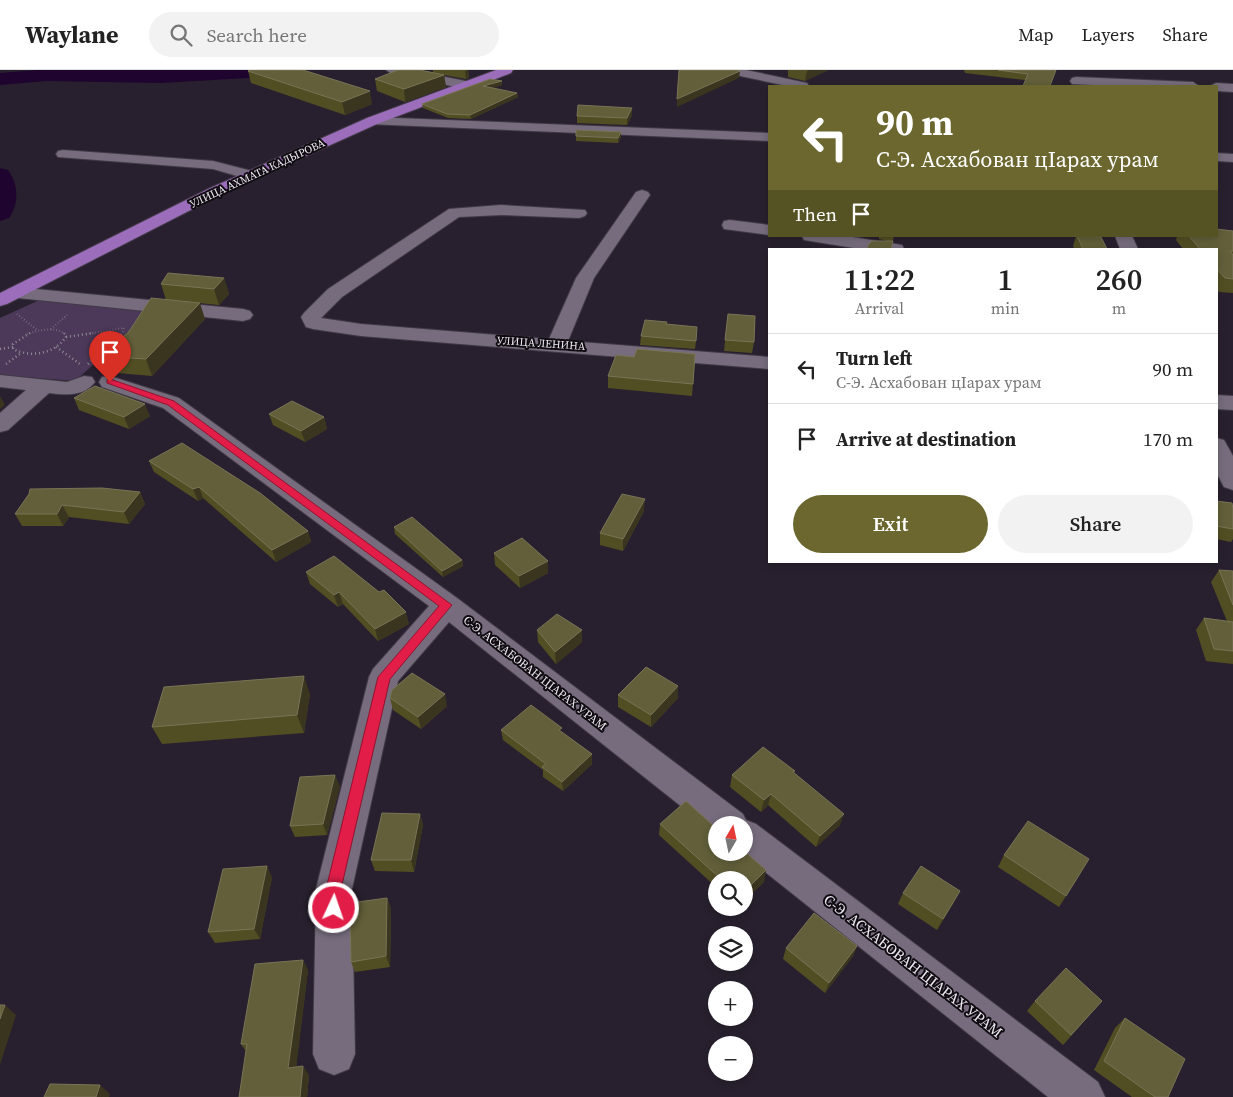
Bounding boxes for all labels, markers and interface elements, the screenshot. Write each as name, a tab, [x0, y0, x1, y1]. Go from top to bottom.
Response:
search box	[149, 12, 499, 57]
text: Waylane	[25, 18, 119, 51]
icon: search	[167, 21, 195, 49]
text: Search here	[207, 22, 307, 48]
text: Map	[1018, 22, 1053, 47]
text: Layers	[1081, 22, 1134, 47]
text: Share	[1162, 22, 1208, 47]
text: 90 m	[876, 99, 953, 147]
icon: left	[793, 105, 858, 170]
street label: УЛИЦА АХМАТА КАДЫРОВА	[187, 135, 328, 212]
text: С-Э. Асхабован цIарах урам	[876, 144, 1159, 174]
icon: arrive	[847, 200, 875, 228]
text: Then	[793, 201, 837, 227]
text: 11:22	[844, 259, 915, 300]
text: 1	[997, 259, 1013, 300]
text: 260	[1095, 259, 1142, 300]
text: Arrival	[855, 297, 904, 319]
text: min	[991, 297, 1020, 319]
text: m	[1112, 297, 1126, 319]
pin	[89, 331, 131, 382]
street label: УЛИЦА ЛЕНИНА	[496, 333, 586, 354]
icon: arrive	[96, 338, 124, 366]
text: Turn left	[836, 345, 912, 371]
icon: left	[793, 355, 821, 383]
text: 90 m	[1152, 356, 1193, 382]
text: С-Э. Асхабован цIарах урам	[836, 371, 1042, 393]
icon: arrive	[793, 425, 821, 453]
text: Arrive at destination	[836, 426, 1016, 452]
text: 170 m	[1143, 426, 1193, 452]
button: Exit	[793, 495, 988, 553]
button: Share	[998, 495, 1193, 553]
street label: С-Э. АСХАБОВАН ЦIАРАХ УРАМ	[460, 612, 610, 734]
north arrow	[708, 816, 752, 861]
map controls	[708, 816, 753, 1081]
button: search	[708, 871, 753, 916]
position arrow	[307, 881, 359, 933]
street label: С-Э. АСХАБОВАН ЦIАРАХ УРАМ	[819, 889, 1007, 1042]
button: layers	[708, 926, 753, 971]
button: +	[708, 981, 753, 1026]
button: −	[708, 1036, 753, 1081]

